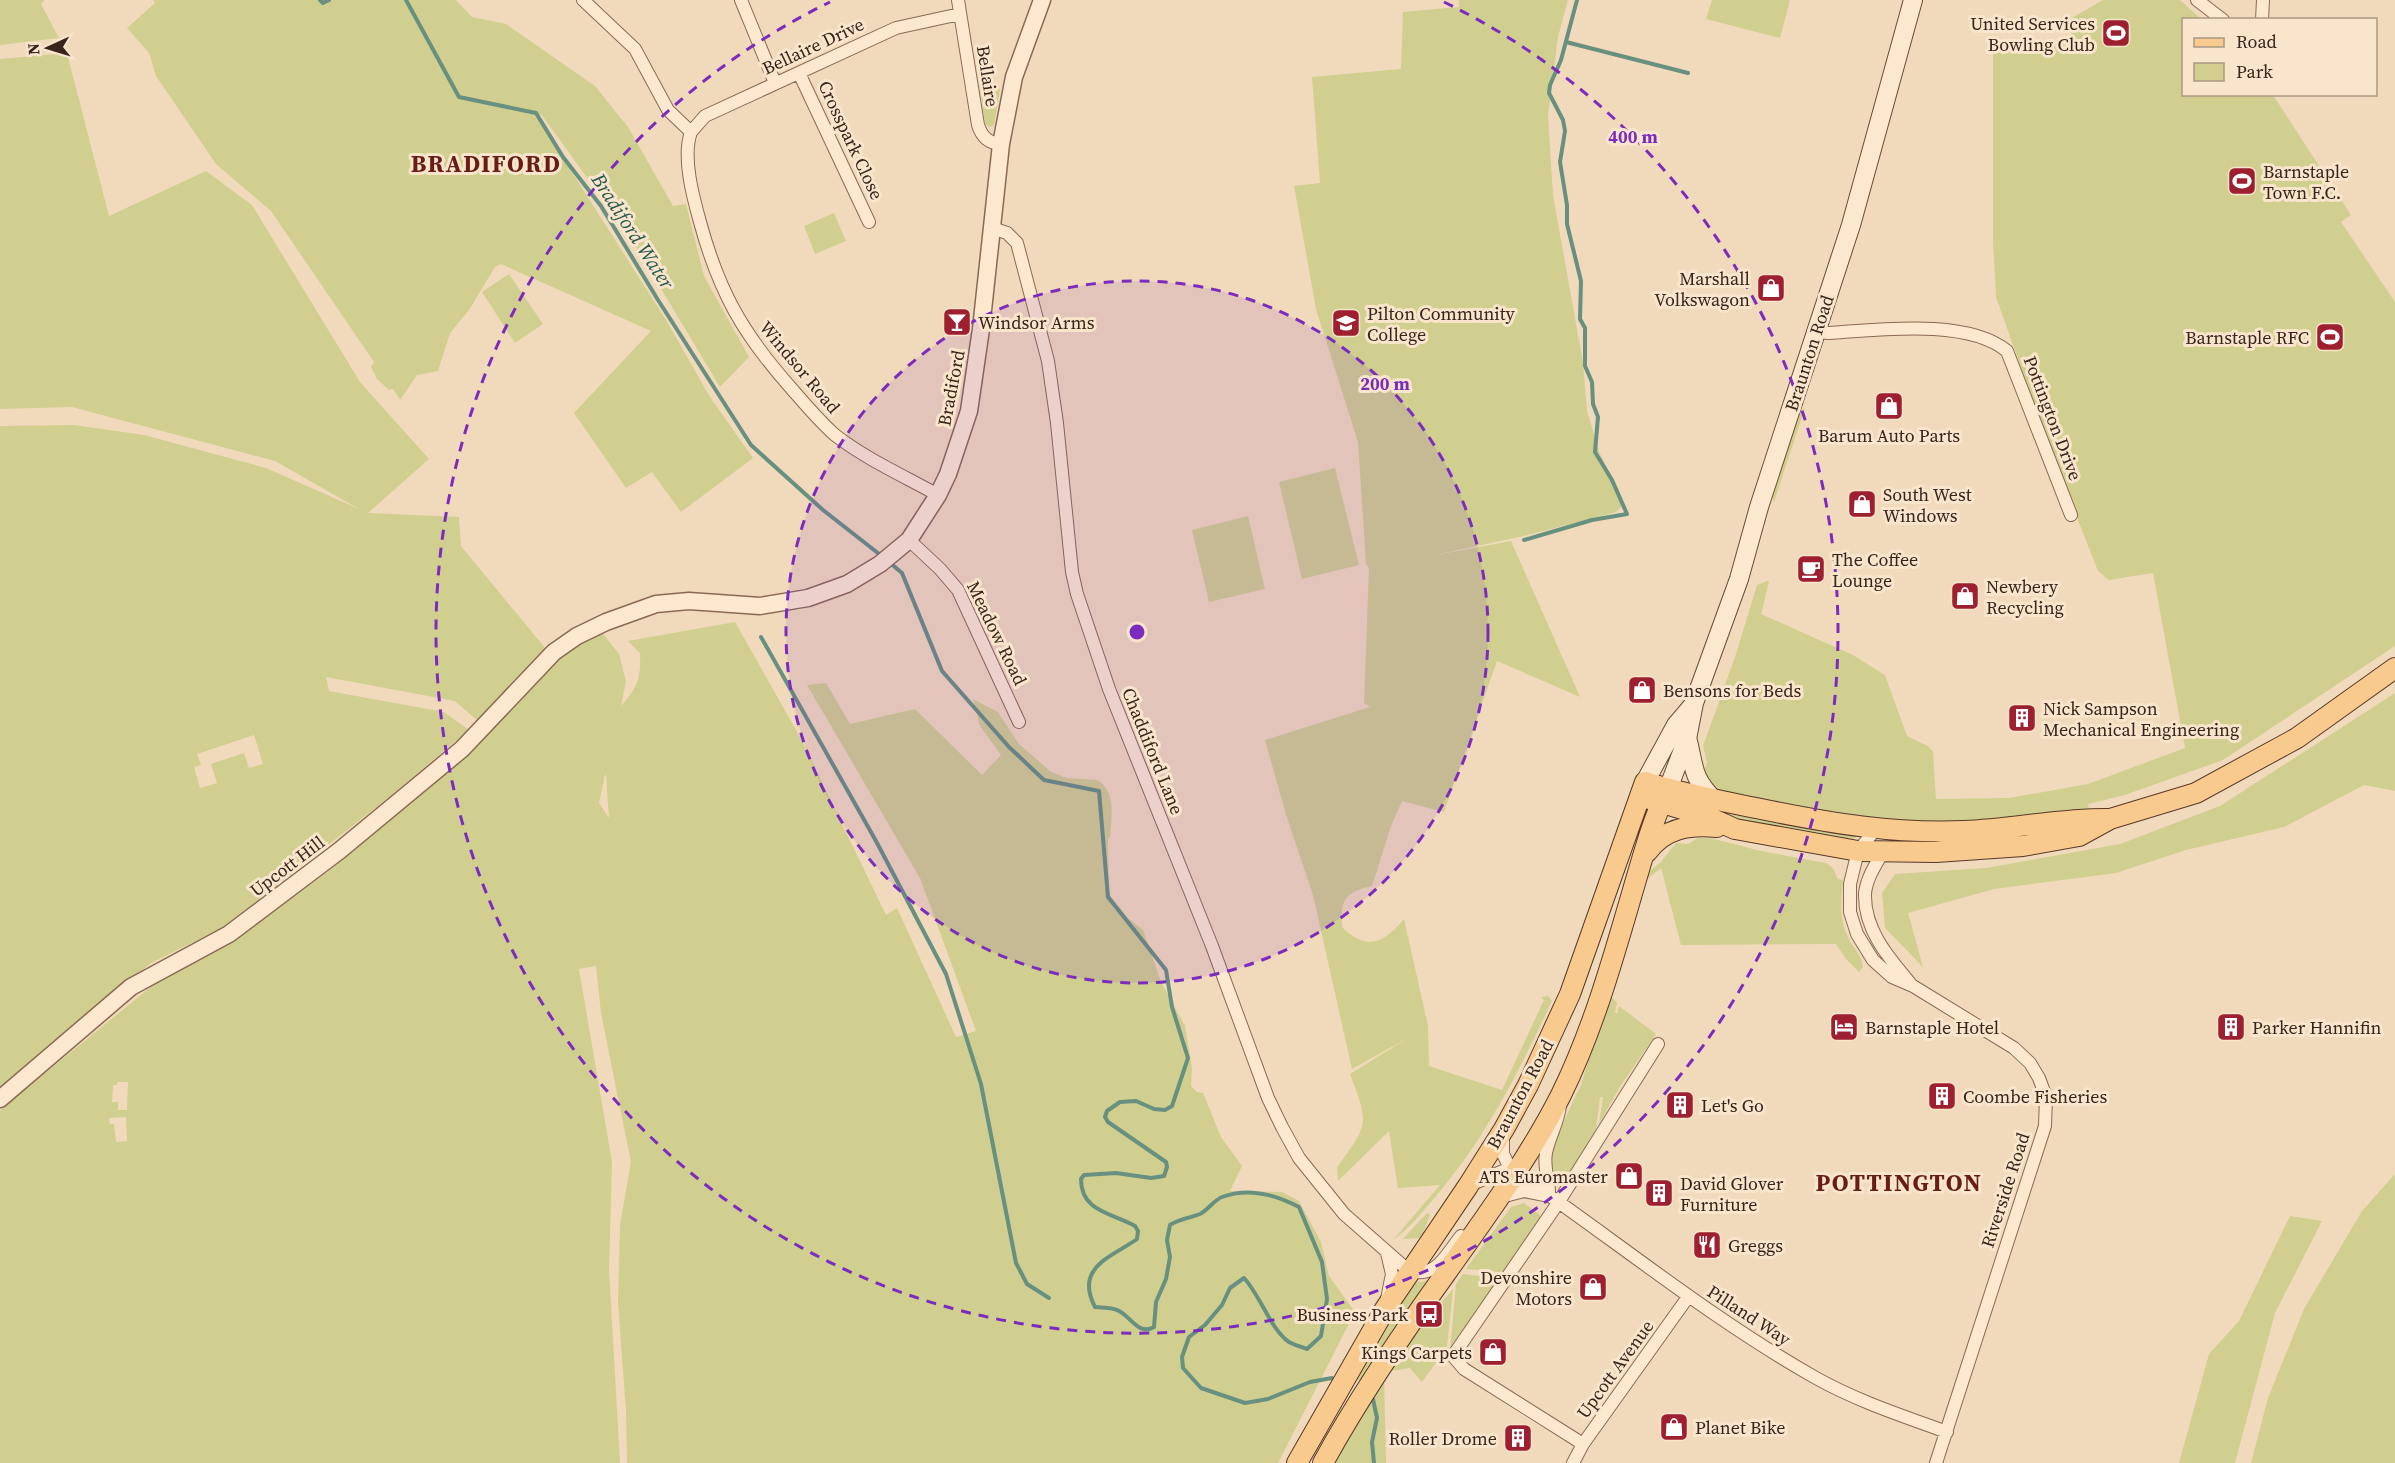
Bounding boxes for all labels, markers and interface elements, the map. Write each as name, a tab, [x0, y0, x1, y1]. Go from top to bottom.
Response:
place label: United Services Bowling Club	[1970, 11, 2095, 57]
street label: Bellaire Drive	[758, 12, 868, 80]
sports icon: United Services Bowling Club	[2100, 17, 2132, 49]
north arrow	[18, 18, 78, 78]
legend	[2182, 18, 2377, 96]
text: Road	[2236, 29, 2277, 54]
text: N	[22, 42, 44, 56]
street label: Bellaire	[971, 43, 1005, 109]
text: Park	[2236, 59, 2273, 84]
street label: Crosspark Close	[812, 76, 890, 204]
text: 400 m	[1608, 124, 1658, 149]
district label: BRADIFORD	[411, 147, 561, 180]
place label: Barnstaple Town F.C.	[2263, 159, 2349, 205]
sports icon: Barnstaple Town F.C.	[2226, 165, 2258, 197]
water label: Bradiford Water	[584, 167, 682, 295]
place label: Marshall Volkswagon	[1654, 266, 1750, 312]
shop icon: Marshall Volkswagon	[1755, 272, 1787, 304]
street label: Braunton Road	[1778, 292, 1840, 414]
place label: Pilton Community College	[1367, 301, 1516, 347]
bar icon: Windsor Arms	[941, 306, 973, 338]
school or university icon: Pilton Community College	[1330, 307, 1362, 339]
place label: Windsor Arms	[978, 310, 1095, 335]
street label: Windsor Road	[754, 315, 846, 419]
sports icon: Barnstaple RFC	[2314, 321, 2346, 353]
place label: Barnstaple RFC	[2185, 325, 2309, 350]
street label: Bradiford	[931, 348, 971, 428]
street label: Pottington Drive	[2018, 352, 2088, 484]
text: 200 m	[1360, 371, 1410, 396]
shop icon: Barum Auto Parts	[1873, 390, 1905, 422]
place label: Barum Auto Parts	[1818, 423, 1960, 448]
place label: South West Windows	[1883, 482, 1972, 528]
shop icon: South West Windows	[1846, 488, 1878, 520]
place label: The Coffee Lounge	[1832, 547, 1918, 593]
cafe icon: The Coffee Lounge	[1795, 553, 1827, 585]
place label: Newbery Recycling	[1986, 574, 2064, 620]
street label: Meadow Road	[961, 577, 1033, 689]
shop icon: Newbery Recycling	[1949, 580, 1981, 612]
centre of rings	[1127, 622, 1147, 642]
shop icon: Bensons for Beds	[1626, 674, 1658, 706]
place label: Bensons for Beds	[1663, 678, 1802, 703]
street label: Chaddiford Lane	[1116, 684, 1190, 818]
place label: Nick Sampson Mechanical Engineering	[2043, 696, 2239, 742]
building icon: Nick Sampson Mechanical Engineering	[2006, 702, 2038, 734]
street label: Upcott Hill	[244, 830, 330, 902]
hotel icon: Barnstaple Hotel	[1828, 1011, 1860, 1043]
building icon: Parker Hannifin	[2215, 1011, 2247, 1043]
place label: Barnstaple Hotel	[1865, 1015, 1999, 1040]
place label: Parker Hannifin	[2252, 1015, 2382, 1040]
street label: Braunton Road	[1481, 1035, 1559, 1153]
building icon: Coombe Fisheries	[1926, 1080, 1958, 1112]
place label: Coombe Fisheries	[1963, 1084, 2107, 1109]
building icon: Let's Go	[1664, 1089, 1696, 1121]
place label: Let's Go	[1701, 1093, 1764, 1118]
street label: Riverside Road	[1975, 1129, 2035, 1251]
shop icon: ATS Euromaster	[1613, 1160, 1645, 1192]
place label: ATS Euromaster	[1479, 1164, 1608, 1189]
district label: POTTINGTON	[1815, 1166, 1983, 1199]
place label: David Glover Furniture	[1680, 1171, 1784, 1217]
building icon: David Glover Furniture	[1643, 1177, 1675, 1209]
restaurant icon: Greggs	[1691, 1229, 1723, 1261]
place label: Greggs	[1728, 1233, 1783, 1258]
place label: Devonshire Motors	[1480, 1265, 1572, 1311]
shop icon: Devonshire Motors	[1577, 1271, 1609, 1303]
street label: Pilland Way	[1702, 1279, 1796, 1352]
bus stop icon: Business Park	[1413, 1298, 1445, 1330]
place label: Business Park	[1297, 1302, 1408, 1327]
street label: Upcott Avenue	[1571, 1315, 1659, 1423]
shop icon: Kings Carpets	[1477, 1336, 1509, 1368]
place label: Kings Carpets	[1361, 1340, 1472, 1365]
shop icon: Planet Bike	[1658, 1411, 1690, 1443]
place label: Planet Bike	[1695, 1415, 1785, 1440]
building icon: Roller Drome	[1502, 1422, 1534, 1454]
place label: Roller Drome	[1389, 1426, 1497, 1451]

